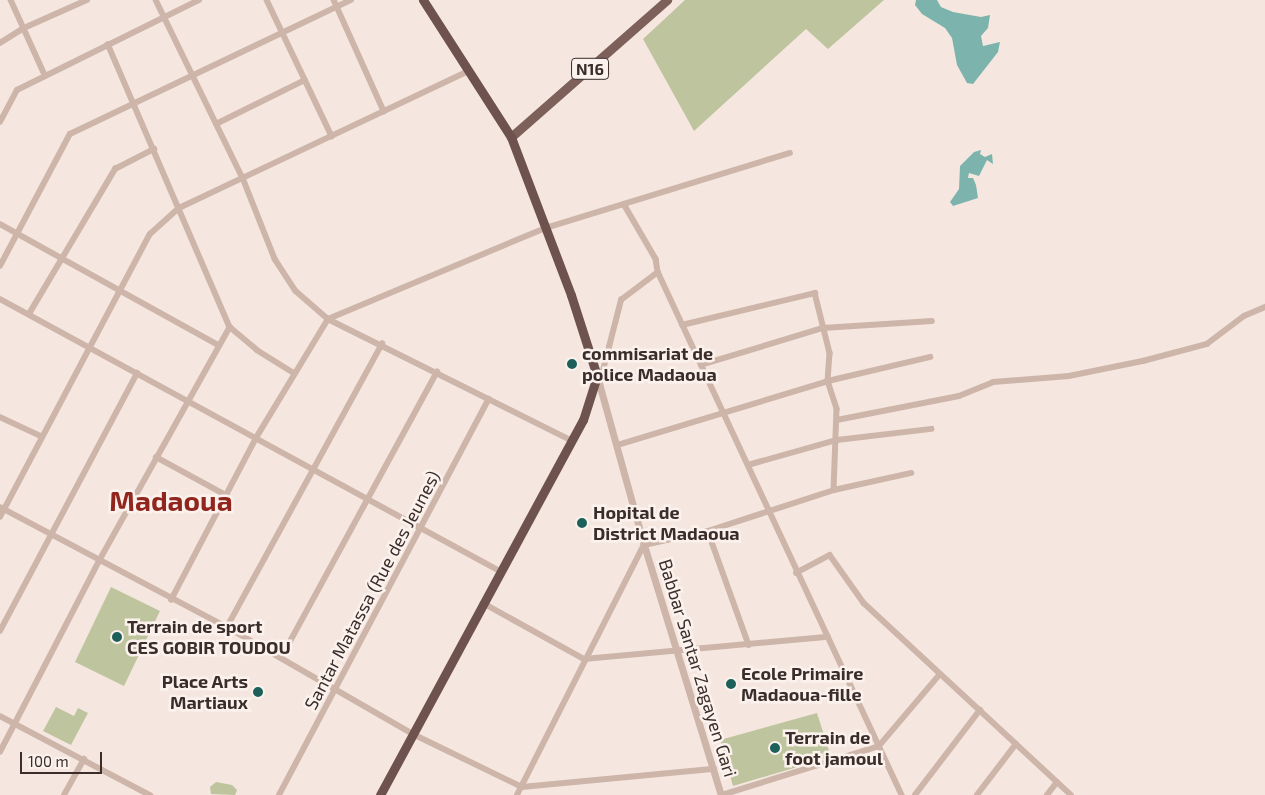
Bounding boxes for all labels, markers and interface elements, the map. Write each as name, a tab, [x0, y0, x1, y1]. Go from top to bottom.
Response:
road number: N16	[570, 56, 610, 82]
place label: commisariat de police Madaoua	[582, 343, 717, 386]
marker: commisariat de police Madaoua	[566, 358, 578, 370]
street label: Santar Matassa (Rue des Jeunes)	[300, 467, 444, 713]
district label: Madaoua	[109, 483, 233, 517]
place label: Hopital de District Madaoua	[593, 502, 740, 544]
marker: Hopital de District Madaoua	[575, 516, 589, 530]
street label: Babbar Santar Zagayen Gari	[654, 556, 742, 780]
place label: Terrain de sport CES GOBIR TOUDOU	[127, 616, 291, 659]
marker: Terrain de sport CES GOBIR TOUDOU	[111, 631, 123, 643]
place label: Ecole Primaire Madaoua-fille	[741, 663, 864, 706]
place label: Place Arts Martiaux	[161, 671, 248, 714]
marker: Ecole Primaire Madaoua-fille	[725, 678, 737, 690]
marker: Place Arts Martiaux	[252, 686, 264, 698]
place label: Terrain de foot jamoul	[785, 727, 883, 770]
scale bar	[22, 742, 105, 774]
marker: Terrain de foot jamoul	[769, 742, 781, 754]
text: 100 m	[28, 752, 69, 770]

